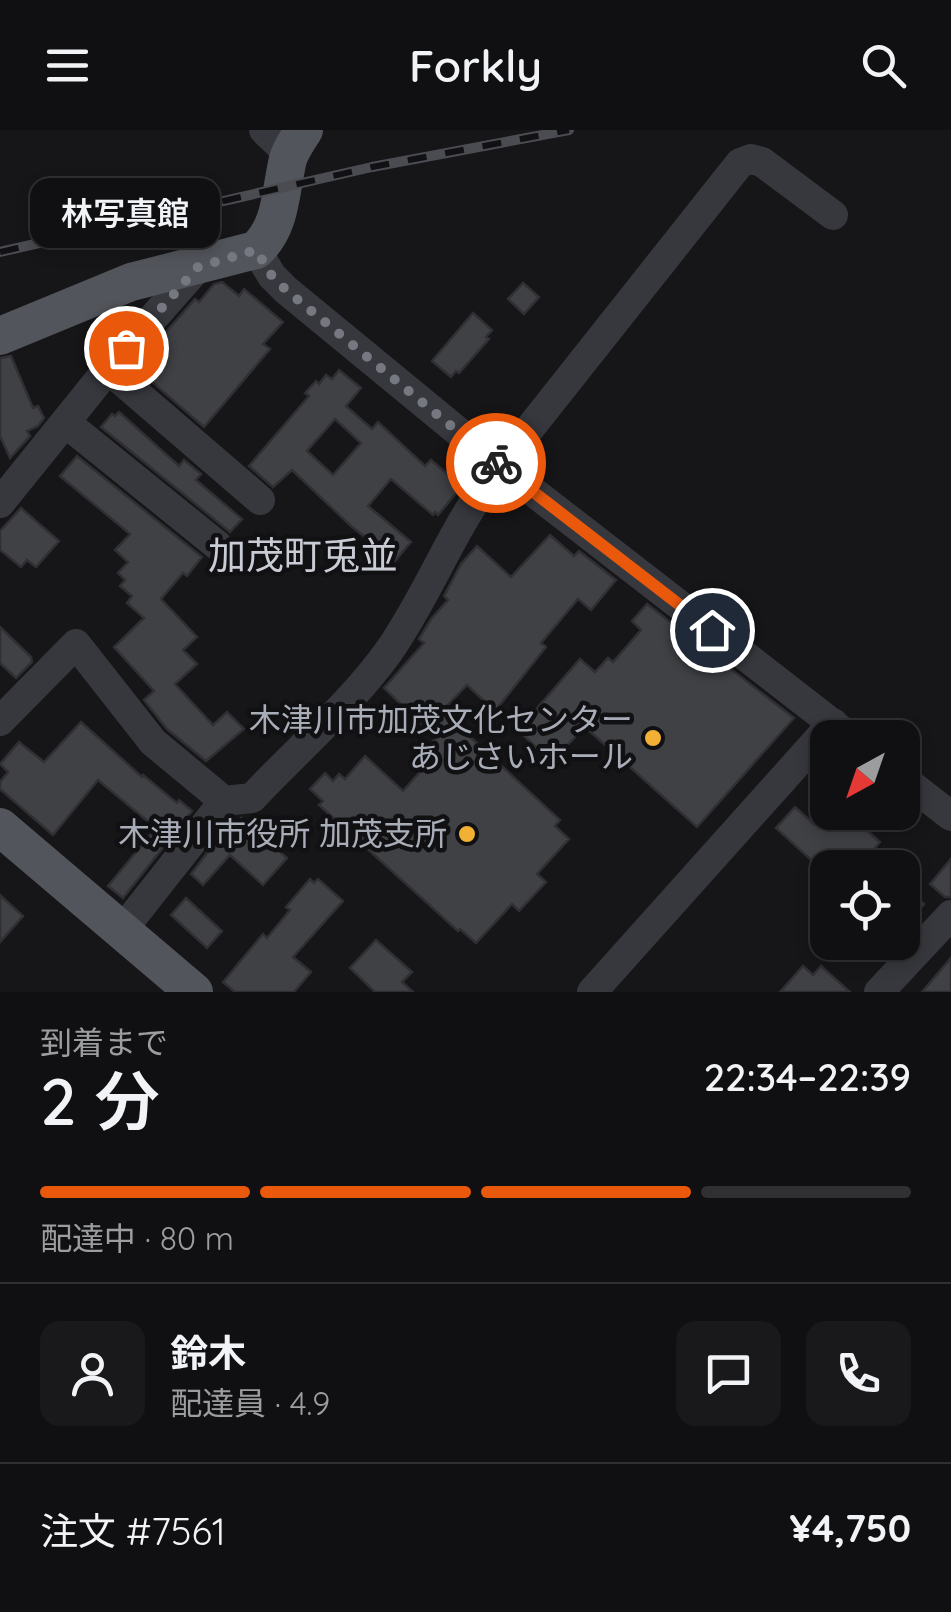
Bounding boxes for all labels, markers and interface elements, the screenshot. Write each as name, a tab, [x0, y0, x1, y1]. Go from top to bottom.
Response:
text: Forkly	[409, 37, 542, 93]
icon: menu	[40, 38, 95, 93]
icon: search	[856, 38, 911, 93]
callout: 林写真館	[31, 178, 221, 248]
text: 林写真館	[61, 193, 189, 233]
pin	[84, 306, 169, 391]
icon: bag	[99, 321, 154, 376]
courier	[446, 413, 546, 513]
icon: bike	[469, 436, 524, 491]
district label: 加茂町兎並	[208, 531, 398, 579]
pin	[670, 588, 755, 673]
icon: home	[685, 603, 740, 658]
place label: 木津川市加茂文化センター あじさいホール	[249, 699, 633, 776]
north arrow	[810, 720, 920, 830]
map controls	[810, 720, 920, 960]
marker: 木津川市加茂文化センター あじさいホール	[642, 727, 664, 749]
place label: 木津川市役所 加茂支所	[118, 813, 447, 853]
marker: 木津川市役所 加茂支所	[456, 823, 478, 845]
button: locate	[810, 850, 920, 960]
text: 到着まで	[40, 1022, 168, 1062]
text: 22:34–22:39	[704, 1053, 911, 1101]
text: 2 分	[40, 1060, 160, 1141]
text: 配達中 · 80 m	[40, 1218, 234, 1258]
button: person	[40, 1321, 145, 1426]
button: chat	[676, 1321, 781, 1426]
button: phone	[806, 1321, 911, 1426]
text: 鈴木	[170, 1329, 246, 1377]
text: 配達員 · 4.9	[170, 1383, 330, 1423]
text: ¥4,750	[789, 1504, 911, 1552]
text: 注文 #7561	[40, 1507, 226, 1555]

